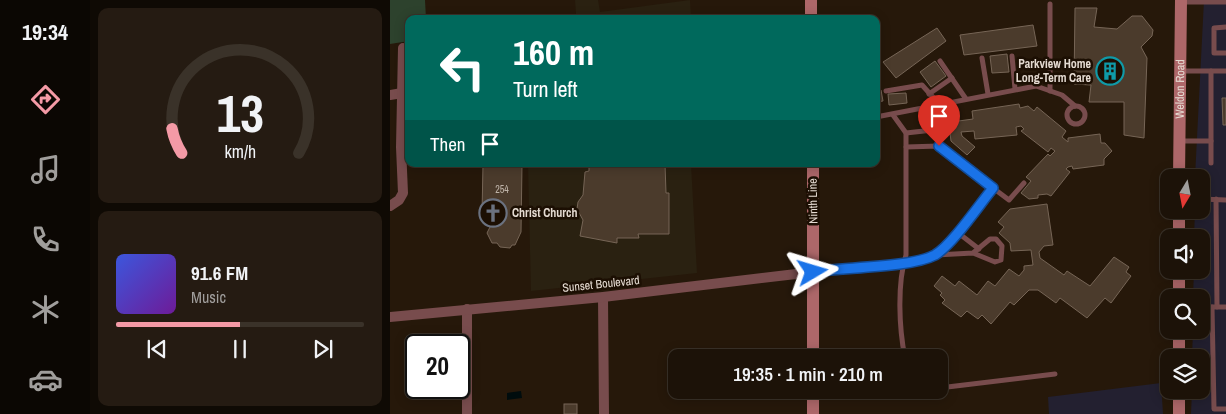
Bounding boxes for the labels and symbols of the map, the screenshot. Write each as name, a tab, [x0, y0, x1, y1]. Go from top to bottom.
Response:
place label: Parkview Home Long-Term Care	[1016, 56, 1092, 86]
building icon: Parkview Home Long-Term Care	[1095, 56, 1125, 86]
street label: Weldon Road	[1172, 59, 1188, 119]
pin	[918, 95, 960, 146]
north arrow	[1160, 169, 1210, 219]
street label: Ninth Line	[805, 178, 821, 224]
house number: 254	[495, 183, 509, 196]
church icon: Christ Church	[478, 198, 508, 228]
place label: Christ Church	[512, 205, 578, 221]
position arrow	[786, 245, 838, 297]
street label: Sunset Boulevard	[562, 272, 640, 296]
speed limit sign: 20	[405, 334, 470, 399]

